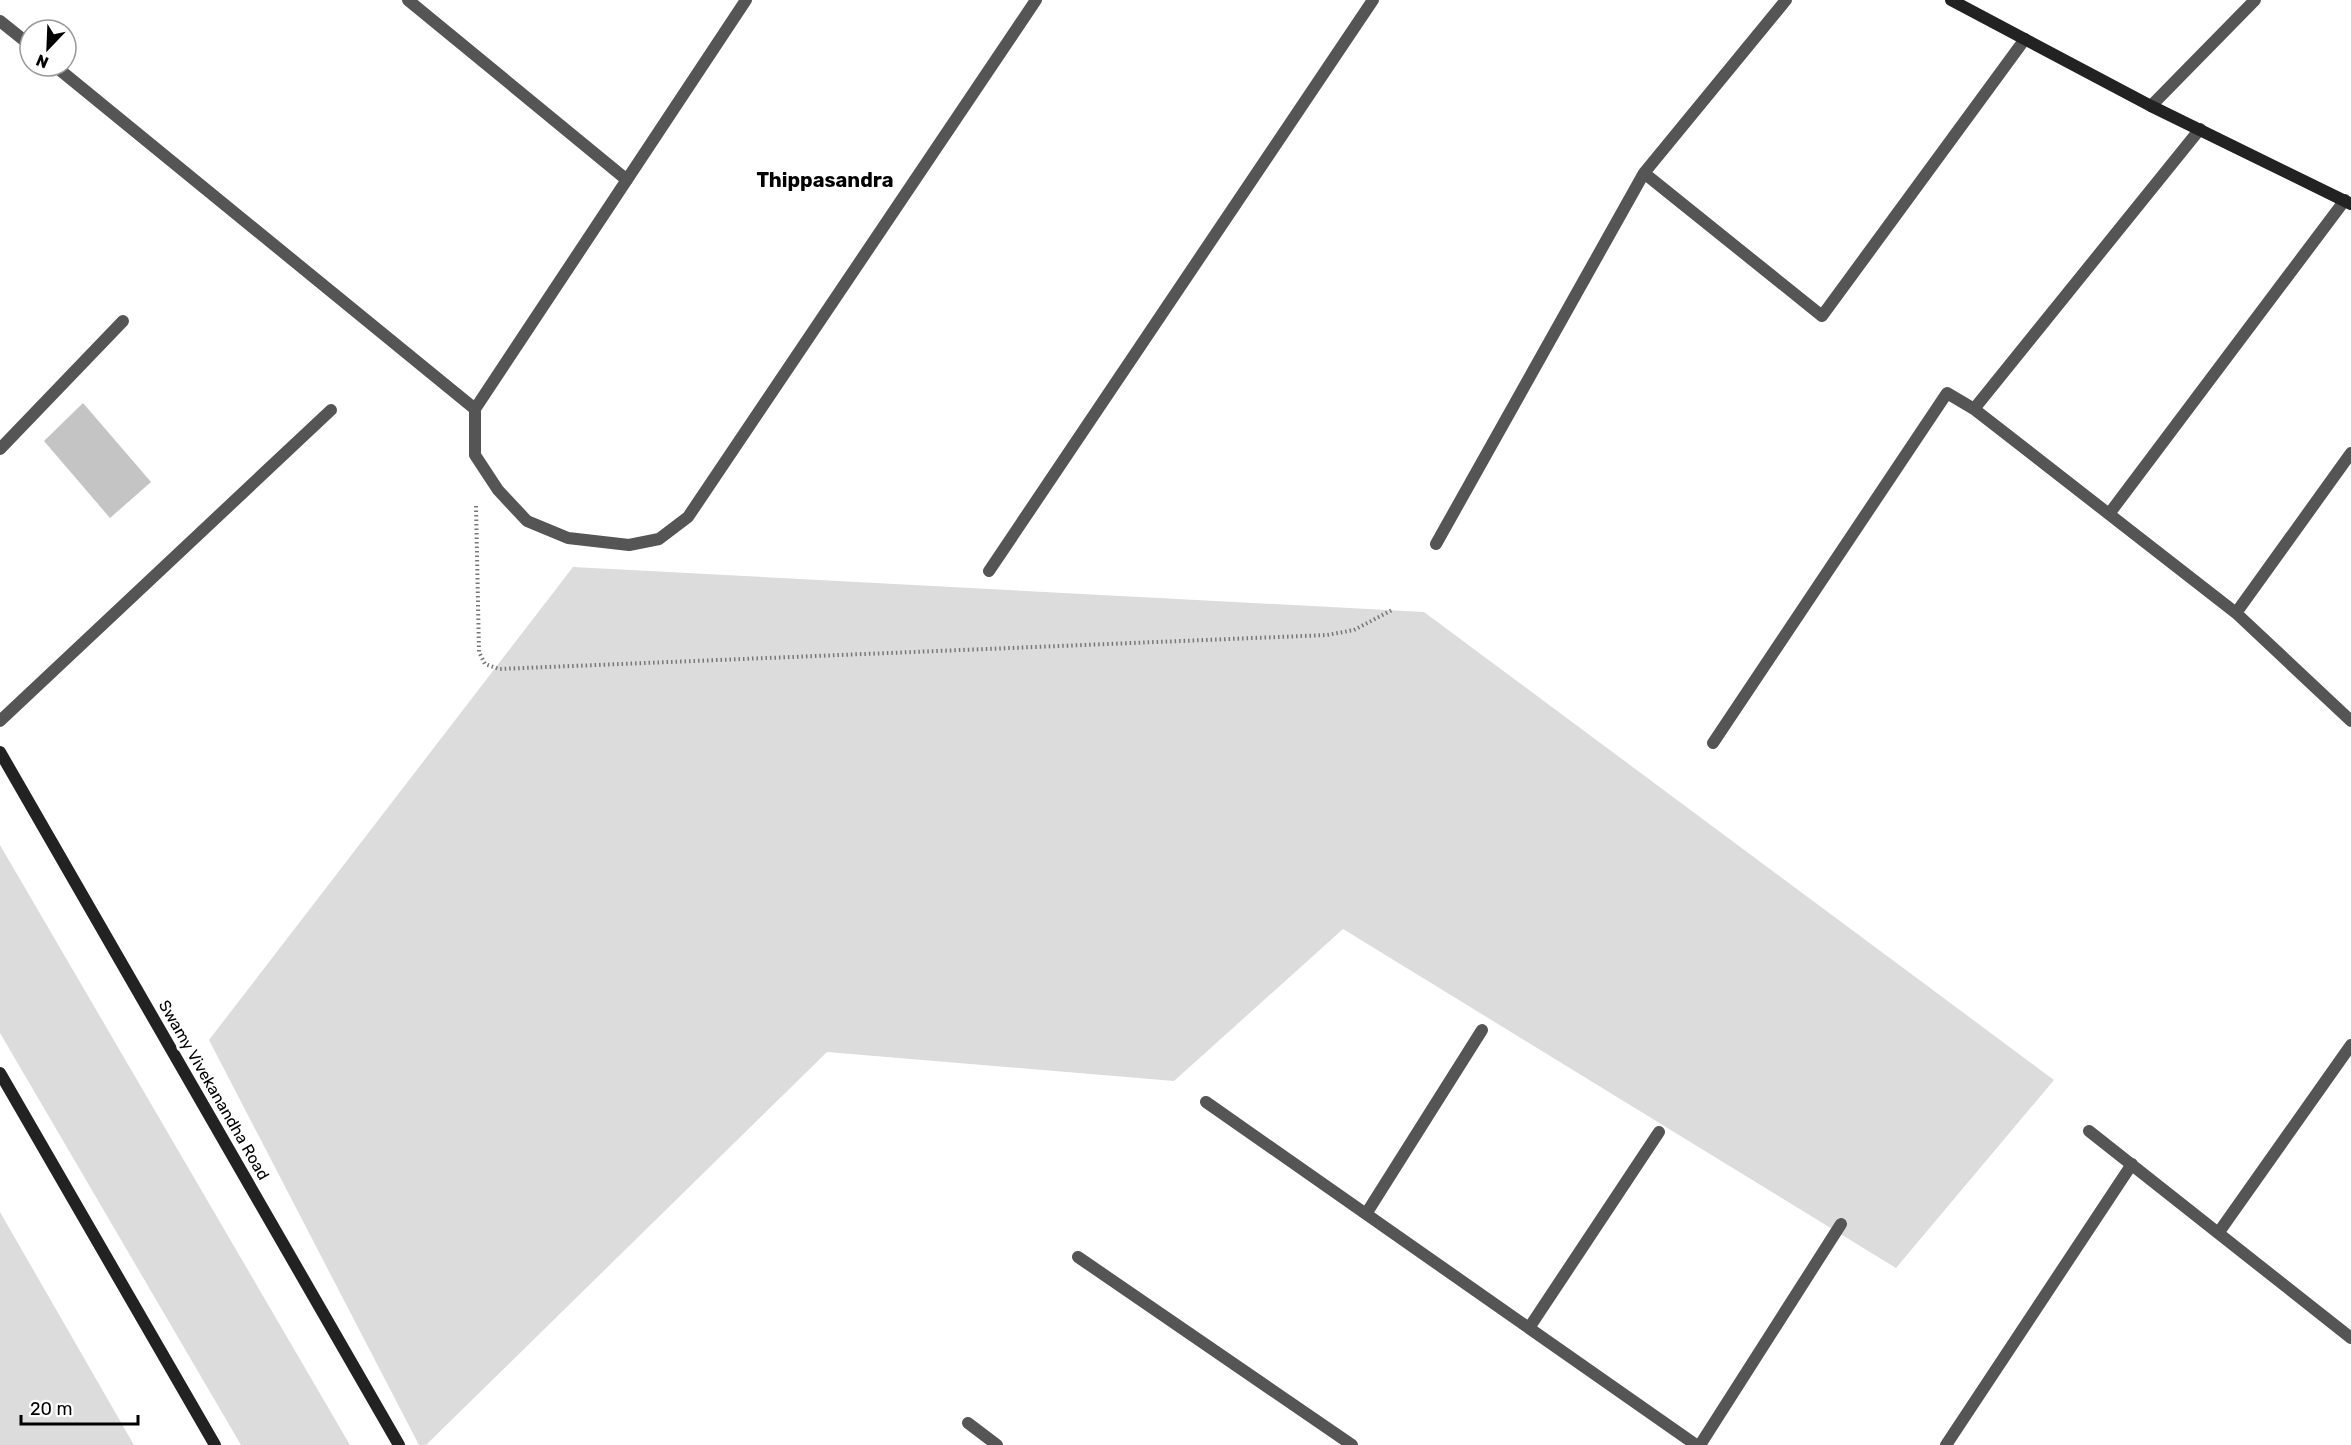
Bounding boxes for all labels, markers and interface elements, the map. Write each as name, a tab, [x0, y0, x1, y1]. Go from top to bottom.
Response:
north arrow	[18, 18, 78, 78]
text: N	[33, 50, 51, 72]
district label: Thippasandra	[756, 168, 894, 192]
street label: Swamy Vivekanandha Road	[155, 997, 273, 1183]
scale bar	[21, 1388, 138, 1426]
text: 20 m	[30, 1398, 72, 1420]

